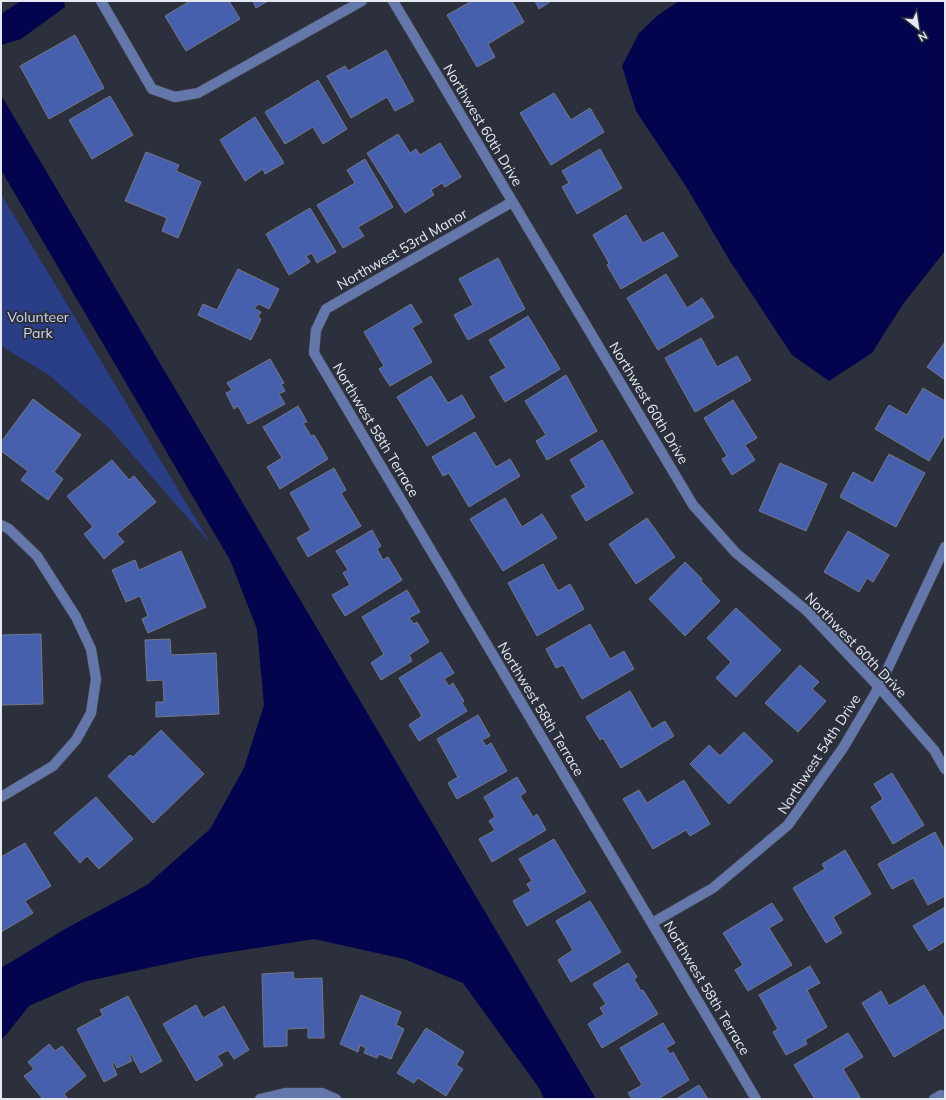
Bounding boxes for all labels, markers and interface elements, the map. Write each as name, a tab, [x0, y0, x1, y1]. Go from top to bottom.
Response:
north arrow	[898, 8, 938, 48]
text: N	[916, 29, 930, 45]
street label: Northwest 60th Drive	[439, 61, 527, 189]
street label: Northwest 53rd Manor	[334, 204, 471, 294]
park label: Volunteer Park	[7, 308, 70, 342]
street label: Northwest 60th Drive	[605, 339, 693, 467]
street label: Northwest 58th Terrace	[329, 360, 423, 500]
street label: Northwest 60th Drive	[801, 589, 911, 701]
street label: Northwest 58th Terrace	[494, 639, 588, 779]
street label: Northwest 54th Drive	[773, 691, 865, 817]
street label: Northwest 58th Terrace	[660, 918, 754, 1058]

